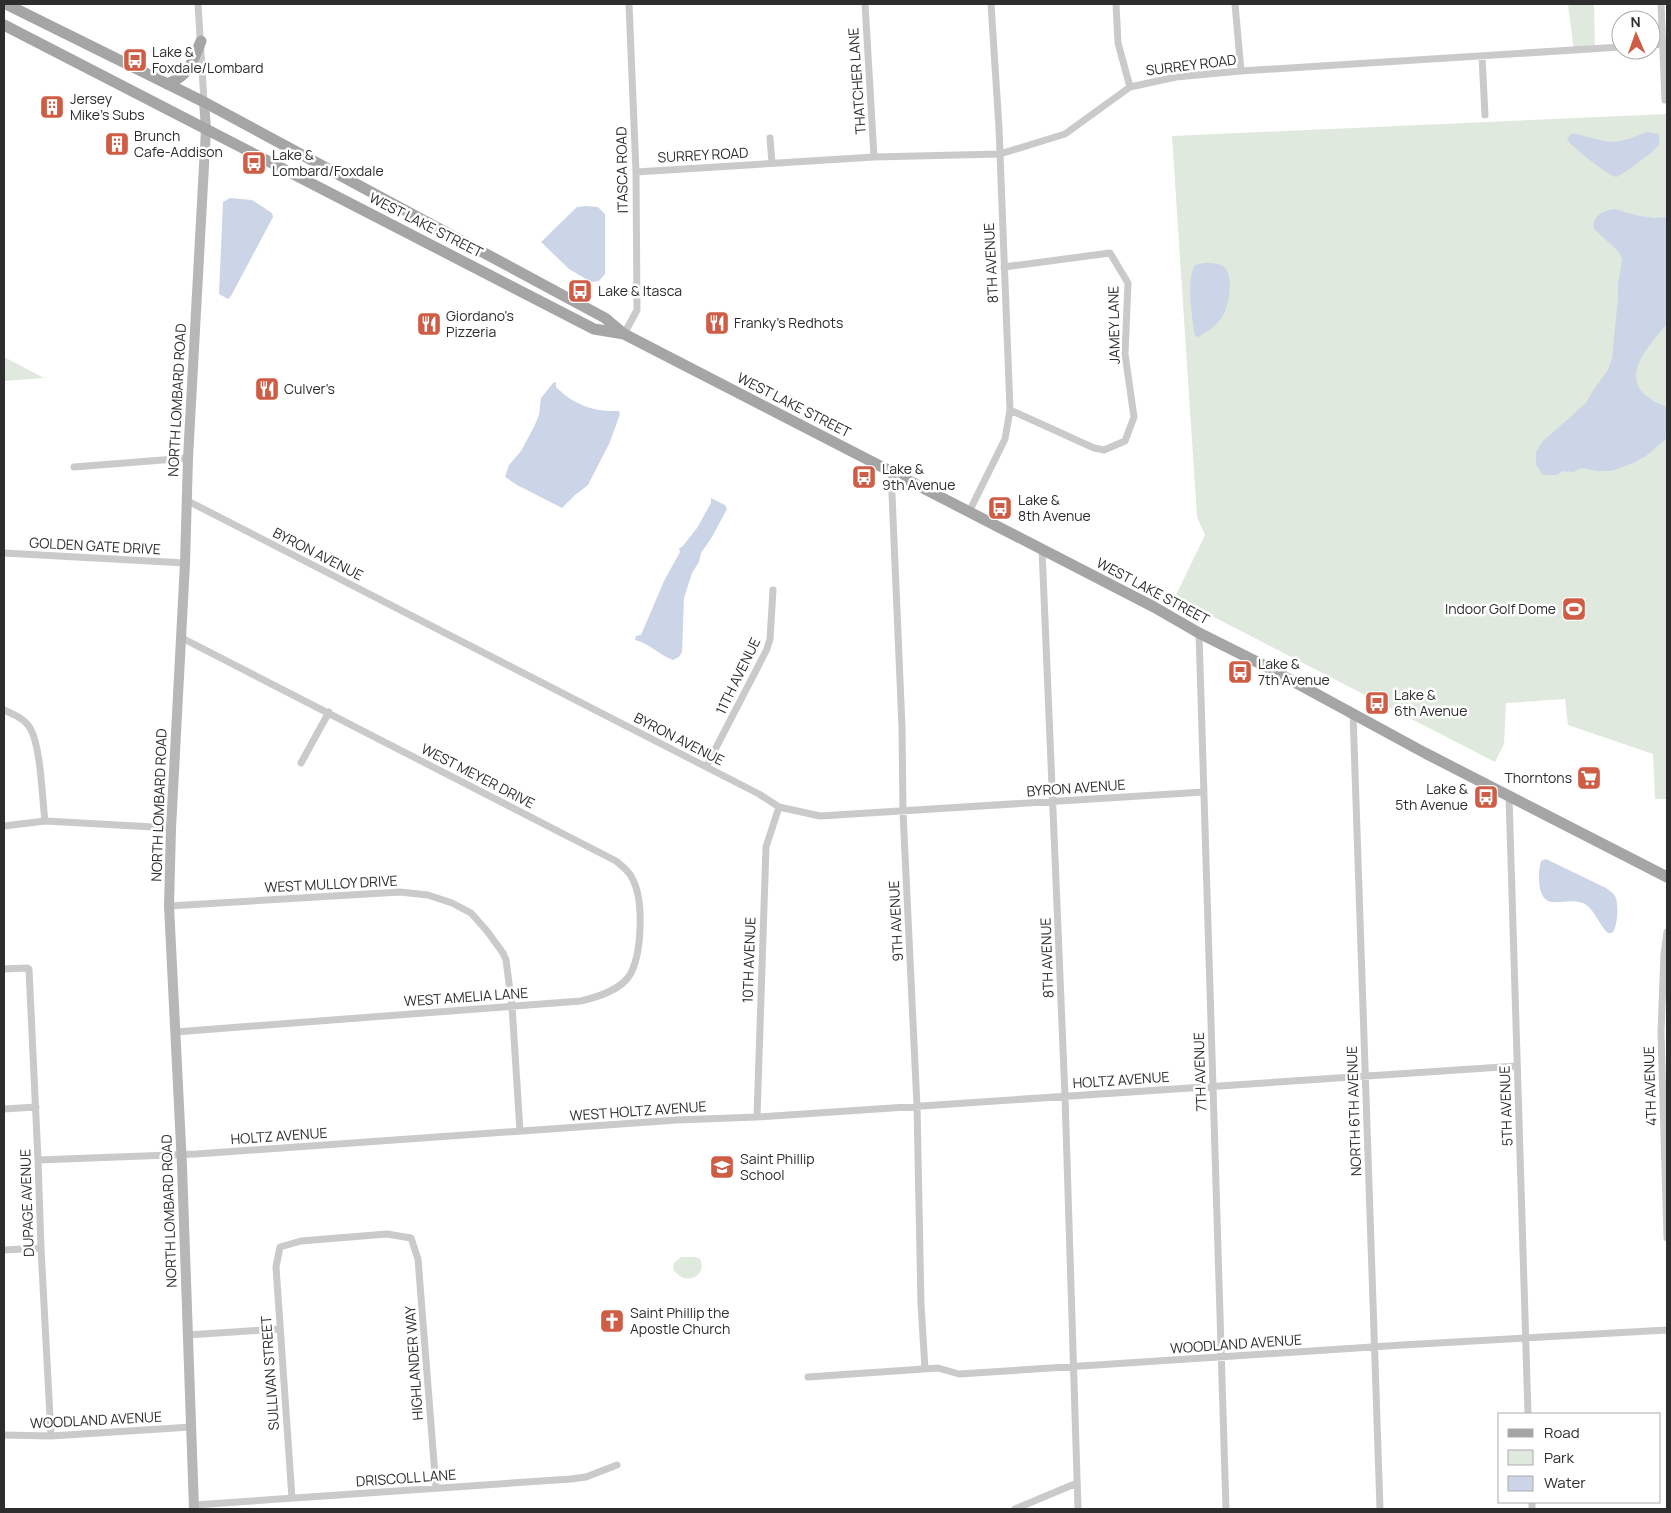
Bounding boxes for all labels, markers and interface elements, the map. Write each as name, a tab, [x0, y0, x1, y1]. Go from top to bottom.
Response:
north arrow	[1611, 10, 1661, 60]
text: N	[1630, 12, 1641, 31]
street label: THATCHER LANE	[843, 27, 870, 135]
place label: Lake & Foxdale/Lombard	[152, 42, 264, 77]
bus stop icon: Lake & Foxdale/Lombard	[122, 47, 148, 73]
street label: SURREY ROAD	[1145, 50, 1237, 79]
place label: Jersey Mike's Subs	[70, 89, 145, 124]
building icon: Jersey Mike's Subs	[39, 94, 65, 120]
place label: Brunch Cafe-Addison	[134, 126, 223, 161]
street label: ITASCA ROAD	[611, 126, 632, 214]
building icon: Brunch Cafe-Addison	[104, 131, 130, 157]
street label: SURREY ROAD	[657, 143, 749, 166]
place label: Lake & Lombard/Foxdale	[272, 145, 384, 180]
bus stop icon: Lake & Lombard/Foxdale	[241, 150, 267, 176]
street label: WEST LAKE STREET	[366, 188, 487, 262]
street label: 8TH AVENUE	[979, 222, 1002, 304]
bus stop icon: Lake & Itasca	[567, 278, 593, 304]
place label: Lake & Itasca	[598, 281, 682, 300]
street label: JAMEY LANE	[1103, 286, 1124, 364]
place label: Giordano's Pizzeria	[446, 306, 514, 341]
restaurant icon: Franky's Redhots	[704, 310, 730, 336]
restaurant icon: Giordano's Pizzeria	[416, 311, 442, 337]
place label: Franky's Redhots	[734, 313, 843, 332]
street label: NORTH LOMBARD ROAD	[163, 323, 190, 477]
street label: WEST LAKE STREET	[734, 368, 855, 442]
restaurant icon: Culver's	[254, 376, 280, 402]
place label: Culver's	[284, 379, 335, 398]
place label: Lake & 9th Avenue	[882, 459, 955, 494]
bus stop icon: Lake & 9th Avenue	[851, 464, 877, 490]
place label: Lake & 8th Avenue	[1018, 490, 1091, 525]
bus stop icon: Lake & 8th Avenue	[987, 495, 1013, 521]
street label: BYRON AVENUE	[270, 523, 367, 584]
street label: GOLDEN GATE DRIVE	[29, 533, 161, 558]
street label: WEST LAKE STREET	[1093, 553, 1214, 629]
sports icon: Indoor Golf Dome	[1561, 596, 1587, 622]
place label: Indoor Golf Dome	[1445, 599, 1556, 618]
street label: 11TH AVENUE	[711, 634, 764, 717]
place label: Lake & 7th Avenue	[1258, 654, 1330, 689]
bus stop icon: Lake & 7th Avenue	[1227, 659, 1253, 685]
place label: Lake & 6th Avenue	[1394, 685, 1467, 720]
bus stop icon: Lake & 6th Avenue	[1364, 690, 1390, 716]
street label: BYRON AVENUE	[631, 708, 728, 769]
street label: NORTH LOMBARD ROAD	[146, 728, 171, 882]
street label: WEST MEYER DRIVE	[418, 739, 538, 812]
supermarket icon: Thorntons	[1576, 765, 1602, 791]
place label: Thorntons	[1504, 768, 1572, 787]
street label: BYRON AVENUE	[1026, 775, 1126, 800]
place label: Lake & 5th Avenue	[1395, 779, 1468, 814]
bus stop icon: Lake & 5th Avenue	[1473, 784, 1499, 810]
street label: WEST MULLOY DRIVE	[264, 871, 398, 896]
street label: 9TH AVENUE	[884, 880, 907, 962]
street label: 10TH AVENUE	[737, 916, 760, 1004]
street label: 8TH AVENUE	[1036, 917, 1057, 999]
street label: WEST AMELIA LANE	[403, 983, 529, 1010]
street label: 7TH AVENUE	[1189, 1032, 1210, 1112]
street label: NORTH 6TH AVENUE	[1342, 1046, 1365, 1177]
street label: 4TH AVENUE	[1639, 1046, 1660, 1126]
street label: 5TH AVENUE	[1495, 1065, 1516, 1147]
street label: HOLTZ AVENUE	[1072, 1067, 1170, 1092]
street label: WEST HOLTZ AVENUE	[569, 1096, 707, 1125]
street label: HOLTZ AVENUE	[230, 1123, 328, 1148]
street label: NORTH LOMBARD ROAD	[156, 1134, 181, 1288]
street label: DUPAGE AVENUE	[15, 1149, 38, 1257]
place label: Saint Phillip School	[740, 1149, 815, 1184]
school or university icon: Saint Phillip School	[709, 1154, 735, 1180]
place label: Saint Phillip the Apostle Church	[630, 1303, 730, 1338]
street label: HIGHLANDER WAY	[400, 1305, 427, 1421]
church icon: Saint Phillip the Apostle Church	[599, 1308, 625, 1334]
street label: SULLIVAN STREET	[256, 1314, 283, 1431]
street label: WOODLAND AVENUE	[1169, 1329, 1302, 1358]
street label: WOODLAND AVENUE	[30, 1407, 162, 1432]
legend	[1498, 1413, 1661, 1503]
text: Road	[1544, 1422, 1580, 1443]
text: Park	[1544, 1447, 1574, 1468]
street label: DRISCOLL LANE	[355, 1465, 457, 1490]
text: Water	[1544, 1472, 1586, 1493]

